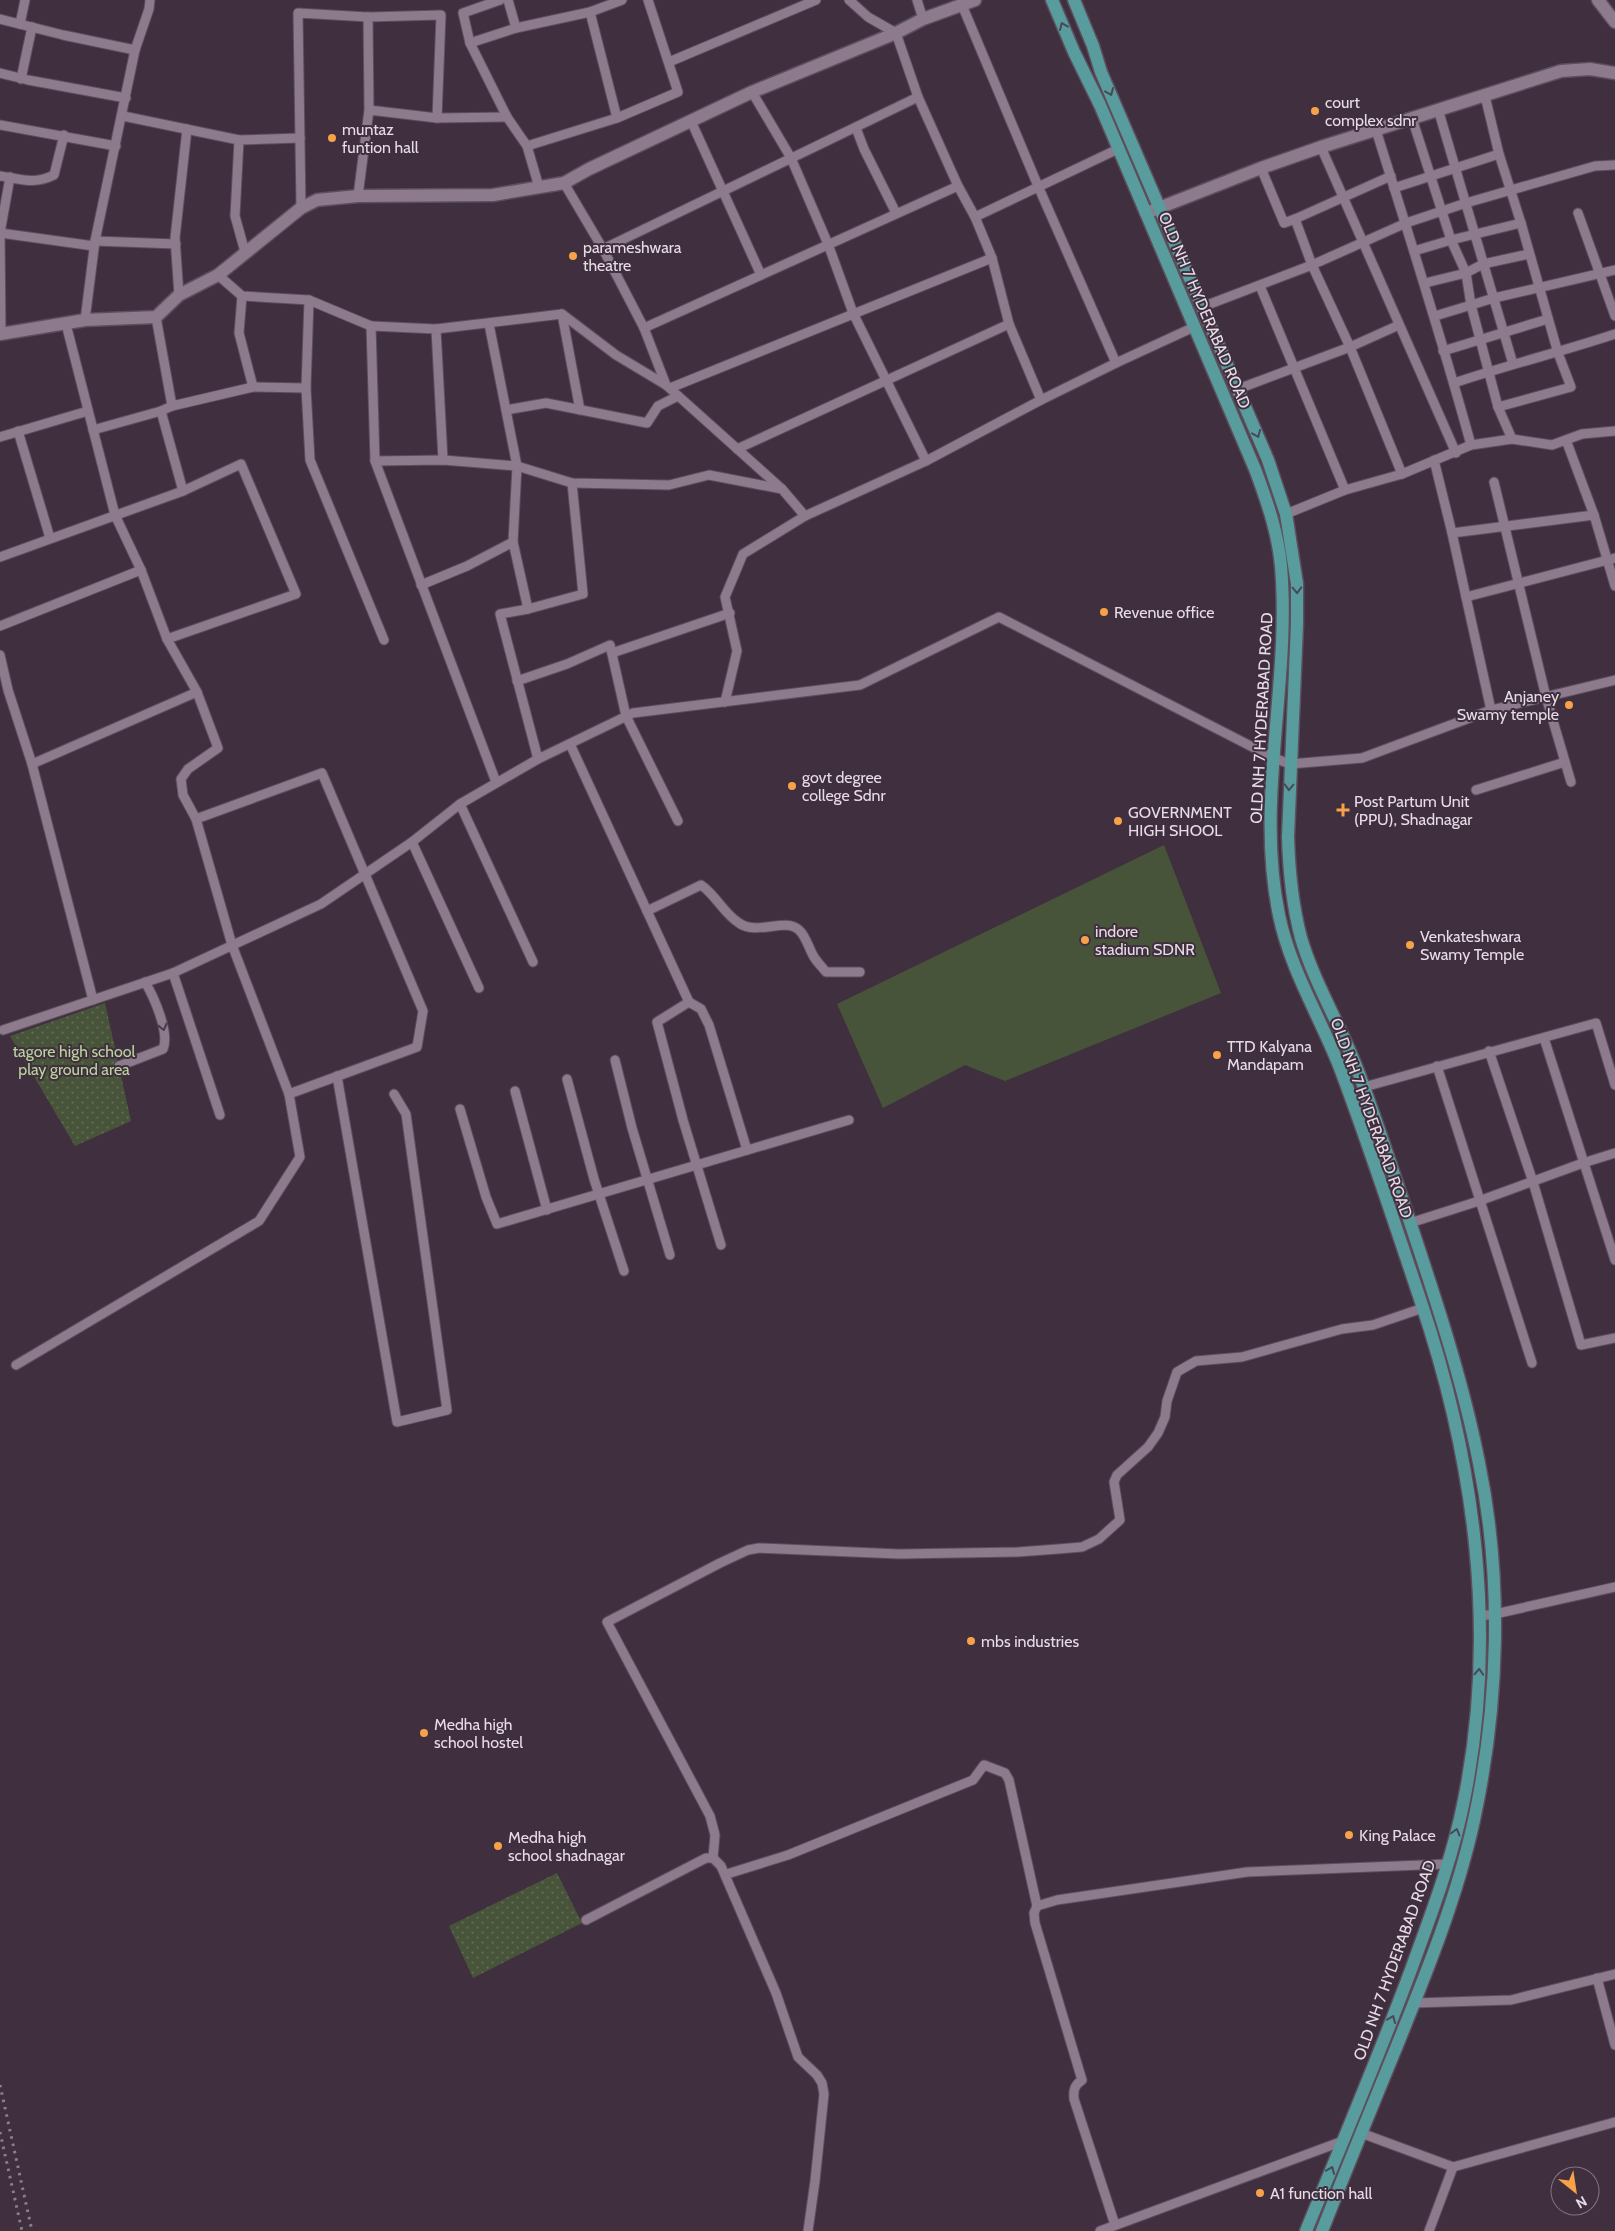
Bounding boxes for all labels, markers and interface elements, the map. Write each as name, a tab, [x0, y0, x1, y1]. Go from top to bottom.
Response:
one-way arrow	[1059, 22, 1069, 31]
one-way arrow	[1104, 87, 1114, 95]
place label: court complex sdnr	[1325, 93, 1417, 130]
marker: court complex sdnr	[1309, 105, 1321, 117]
place label: muntaz funtion hall	[342, 120, 419, 157]
marker: muntaz funtion hall	[326, 132, 338, 144]
street label: OLD NH 7 HYDERABAD ROAD	[1154, 209, 1255, 411]
place label: parameshwara theatre	[583, 238, 682, 275]
marker: parameshwara theatre	[567, 250, 579, 262]
one-way arrow	[1250, 429, 1261, 438]
one-way arrow	[1292, 586, 1302, 594]
place label: Revenue office	[1114, 603, 1215, 622]
marker: Revenue office	[1098, 606, 1110, 618]
street label: OLD NH 7 HYDERABAD ROAD	[1246, 612, 1277, 824]
place label: Anjaney Swamy temple	[1457, 687, 1559, 724]
marker: Anjaney Swamy temple	[1563, 699, 1575, 711]
place label: govt degree college Sdnr	[802, 768, 887, 805]
marker: govt degree college Sdnr	[786, 780, 798, 792]
one-way arrow	[1284, 784, 1294, 792]
place label: Post Partum Unit (PPU), Shadnagar	[1354, 792, 1473, 829]
place label: GOVERNMENT HIGH SHOOL	[1128, 803, 1232, 840]
marker: Post Partum Unit (PPU), Shadnagar	[1336, 803, 1350, 817]
marker: GOVERNMENT HIGH SHOOL	[1112, 815, 1124, 827]
place label: indore stadium SDNR	[1095, 922, 1195, 959]
place label: Venkateshwara Swamy Temple	[1420, 927, 1524, 964]
marker: indore stadium SDNR	[1079, 934, 1091, 946]
marker: Venkateshwara Swamy Temple	[1404, 939, 1416, 951]
street label: OLD NH 7 HYDERABAD ROAD	[1326, 1015, 1417, 1221]
one-way arrow	[157, 1023, 167, 1031]
place label: TTD Kalyana Mandapam	[1227, 1037, 1312, 1074]
park label: tagore high school play ground area	[13, 1042, 136, 1079]
marker: TTD Kalyana Mandapam	[1211, 1049, 1223, 1061]
place label: mbs industries	[981, 1632, 1079, 1651]
marker: mbs industries	[965, 1635, 977, 1647]
one-way arrow	[1473, 1667, 1484, 1675]
place label: Medha high school hostel	[434, 1715, 523, 1752]
marker: Medha high school hostel	[418, 1727, 430, 1739]
place label: King Palace	[1359, 1826, 1436, 1845]
place label: Medha high school shadnagar	[508, 1828, 626, 1865]
marker: King Palace	[1343, 1829, 1355, 1841]
one-way arrow	[1451, 1829, 1461, 1837]
marker: Medha high school shadnagar	[492, 1840, 504, 1852]
street label: OLD NH 7 HYDERABAD ROAD	[1349, 1857, 1440, 2063]
one-way arrow	[1386, 2015, 1396, 2024]
one-way arrow	[1325, 2166, 1336, 2175]
north arrow	[1550, 2166, 1600, 2216]
place label: A1 function hall	[1270, 2184, 1373, 2203]
marker: A1 function hall	[1254, 2187, 1266, 2199]
text: N	[1573, 2192, 1590, 2213]

